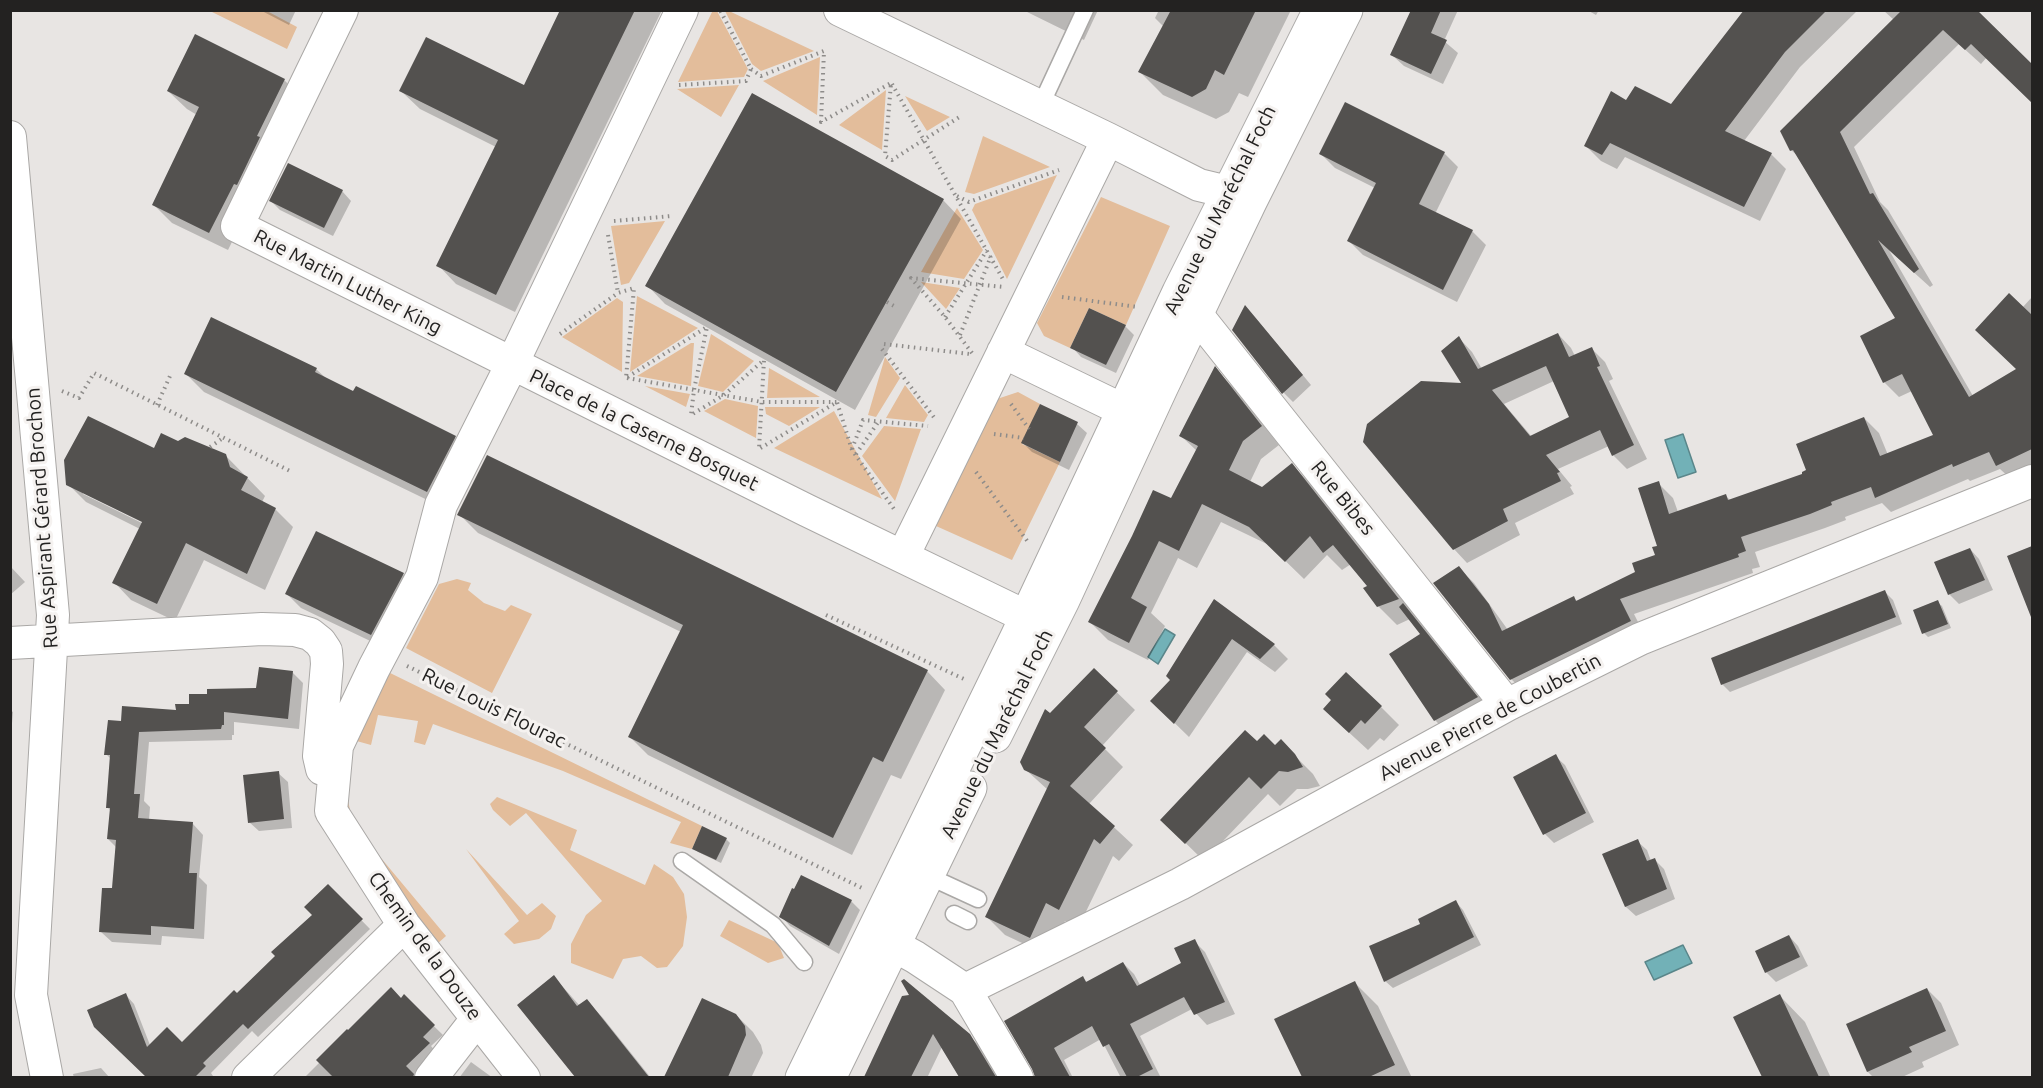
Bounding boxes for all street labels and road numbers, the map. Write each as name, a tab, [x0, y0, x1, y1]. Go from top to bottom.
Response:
street label: Avenue du Maréchal Foch	[1159, 102, 1281, 318]
street label: Rue Martin Luther King	[250, 224, 446, 340]
street label: Place de la Caserne Bosquet	[526, 364, 762, 496]
street label: Rue Aspirant Gérard Brochon	[21, 387, 63, 649]
street label: Rue Bibes	[1306, 456, 1380, 540]
street label: Avenue du Maréchal Foch	[936, 626, 1058, 842]
street label: Avenue Pierre de Coubertin	[1375, 648, 1605, 786]
street label: Rue Louis Flourac	[418, 663, 570, 753]
street label: Chemin de la Douze	[363, 867, 487, 1025]

